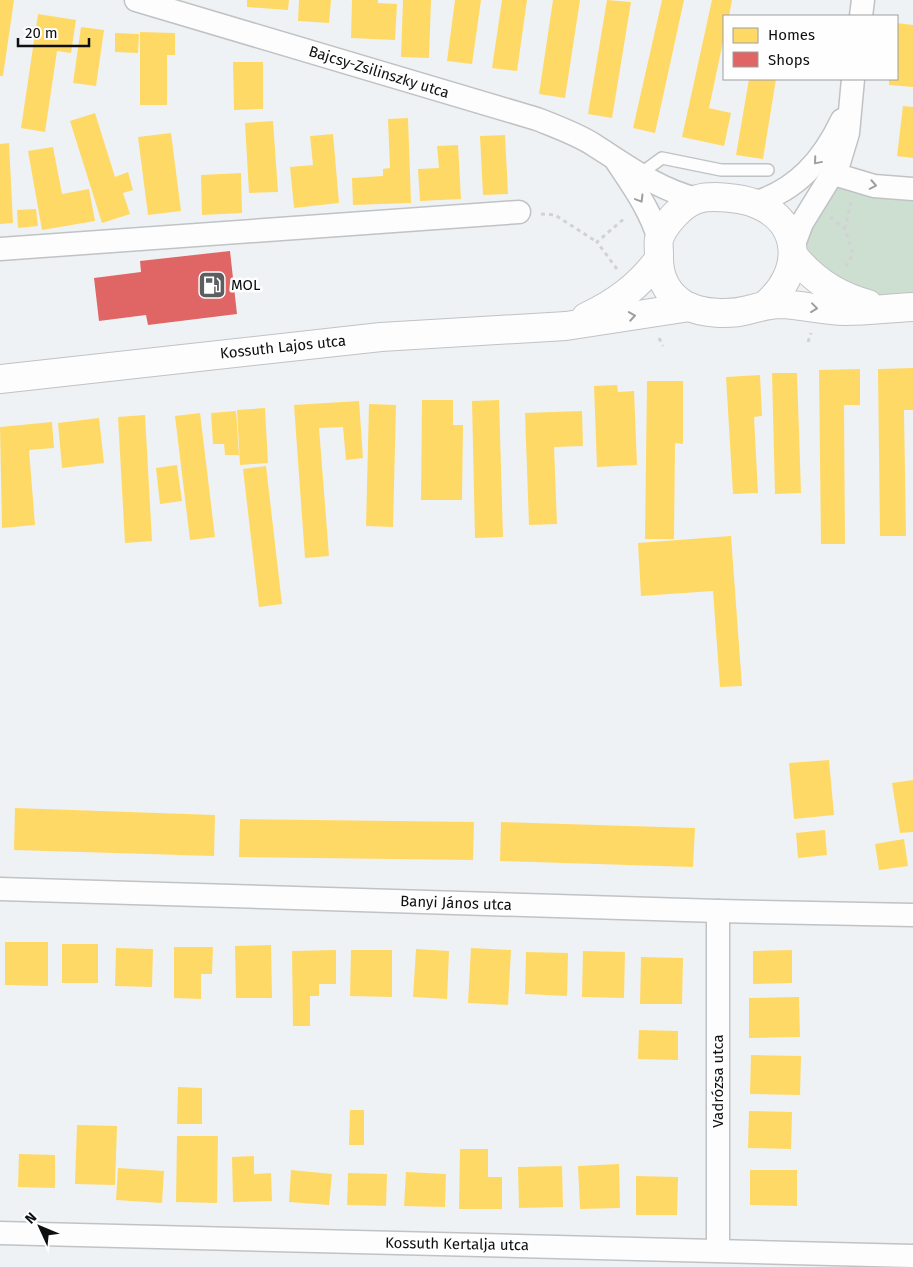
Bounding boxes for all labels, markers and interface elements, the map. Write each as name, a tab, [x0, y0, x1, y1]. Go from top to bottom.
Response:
scale bar	[18, 15, 89, 47]
legend	[723, 15, 898, 80]
text: 20 m	[25, 24, 58, 42]
text: Homes	[768, 26, 815, 44]
street label: Bajcsy-Zsilinszky utca	[307, 42, 451, 102]
text: Shops	[768, 51, 810, 69]
one-way arrow	[814, 155, 823, 164]
one-way arrow	[869, 179, 877, 190]
one-way arrow	[634, 193, 644, 202]
fuel station icon: MOL	[197, 270, 227, 300]
place label: MOL	[231, 276, 261, 294]
one-way arrow	[810, 302, 818, 313]
one-way arrow	[628, 312, 636, 322]
street label: Kossuth Lajos utca	[219, 331, 347, 363]
street label: Banyi János utca	[400, 892, 512, 914]
street label: Vadrózsa utca	[709, 1034, 727, 1128]
north arrow	[15, 1202, 65, 1252]
text: N	[22, 1209, 40, 1228]
street label: Kossuth Kertalja utca	[385, 1234, 529, 1254]

